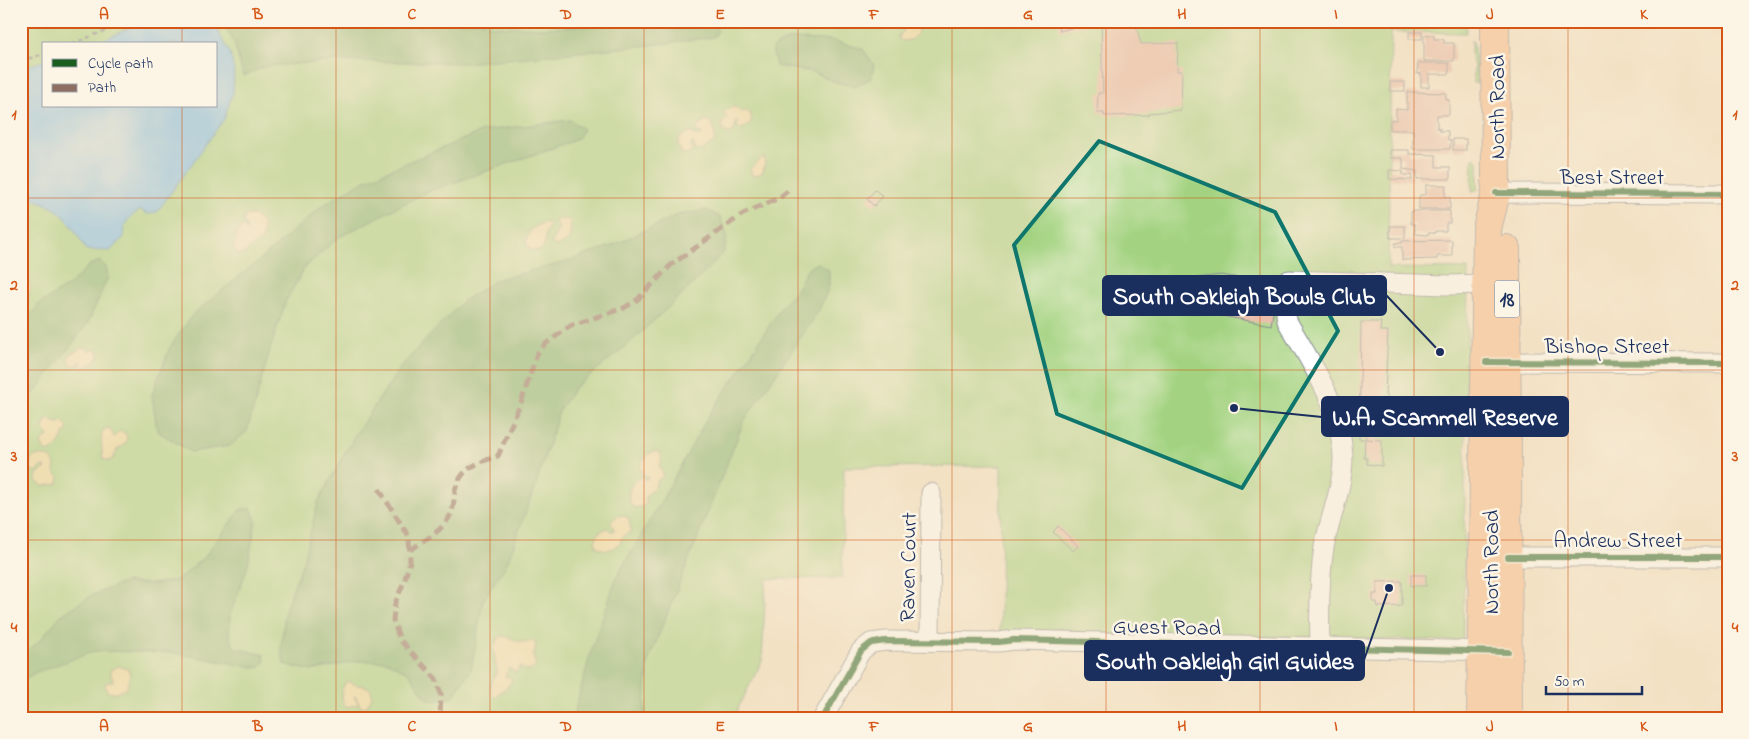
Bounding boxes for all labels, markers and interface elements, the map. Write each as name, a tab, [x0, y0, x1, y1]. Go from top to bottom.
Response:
text: A	[99, 3, 109, 27]
text: B	[252, 3, 264, 27]
text: C	[408, 3, 417, 27]
text: D	[559, 3, 572, 27]
text: E	[715, 3, 725, 27]
text: F	[868, 3, 880, 27]
text: G	[1023, 3, 1033, 27]
text: H	[1177, 3, 1187, 27]
text: I	[1334, 3, 1338, 27]
text: J	[1486, 3, 1494, 27]
text: K	[1640, 3, 1649, 27]
legend	[42, 42, 218, 108]
text: Cycle path	[88, 53, 153, 76]
street label: North Road	[1483, 55, 1515, 159]
text: Path	[88, 77, 116, 99]
text: 1	[11, 103, 17, 127]
text: 1	[1732, 103, 1738, 127]
street label: Best Street	[1559, 163, 1665, 195]
text: 2	[9, 274, 18, 298]
text: 2	[1730, 274, 1739, 298]
callout: South Oakleigh Bowls Club	[1103, 276, 1386, 315]
road number: 18	[1494, 280, 1520, 318]
text: South Oakleigh Bowls Club	[1113, 281, 1375, 317]
street label: Bishop Street	[1544, 332, 1670, 364]
callout: W.A. Scammell Reserve	[1322, 397, 1568, 436]
text: W.A. Scammell Reserve	[1332, 402, 1559, 437]
text: 3	[10, 445, 18, 469]
text: 3	[1731, 445, 1739, 469]
street label: North Road	[1477, 510, 1509, 614]
street label: Raven Court	[893, 511, 927, 622]
street label: Andrew Street	[1554, 526, 1683, 558]
street label: Guest Road	[1113, 612, 1221, 646]
text: 4	[10, 616, 18, 640]
text: 4	[1731, 616, 1739, 640]
callout: South Oakleigh Girl Guides	[1085, 641, 1364, 680]
text: South Oakleigh Girl Guides	[1096, 646, 1354, 682]
scale bar	[1546, 664, 1643, 696]
text: 50 m	[1554, 671, 1585, 693]
text: A	[99, 715, 109, 739]
text: B	[252, 715, 264, 739]
text: C	[408, 715, 417, 739]
text: D	[559, 715, 572, 739]
text: E	[715, 715, 725, 739]
text: F	[868, 715, 880, 739]
text: G	[1023, 715, 1033, 739]
text: H	[1177, 715, 1187, 739]
text: I	[1334, 715, 1338, 739]
text: J	[1486, 715, 1494, 739]
text: K	[1640, 715, 1649, 739]

